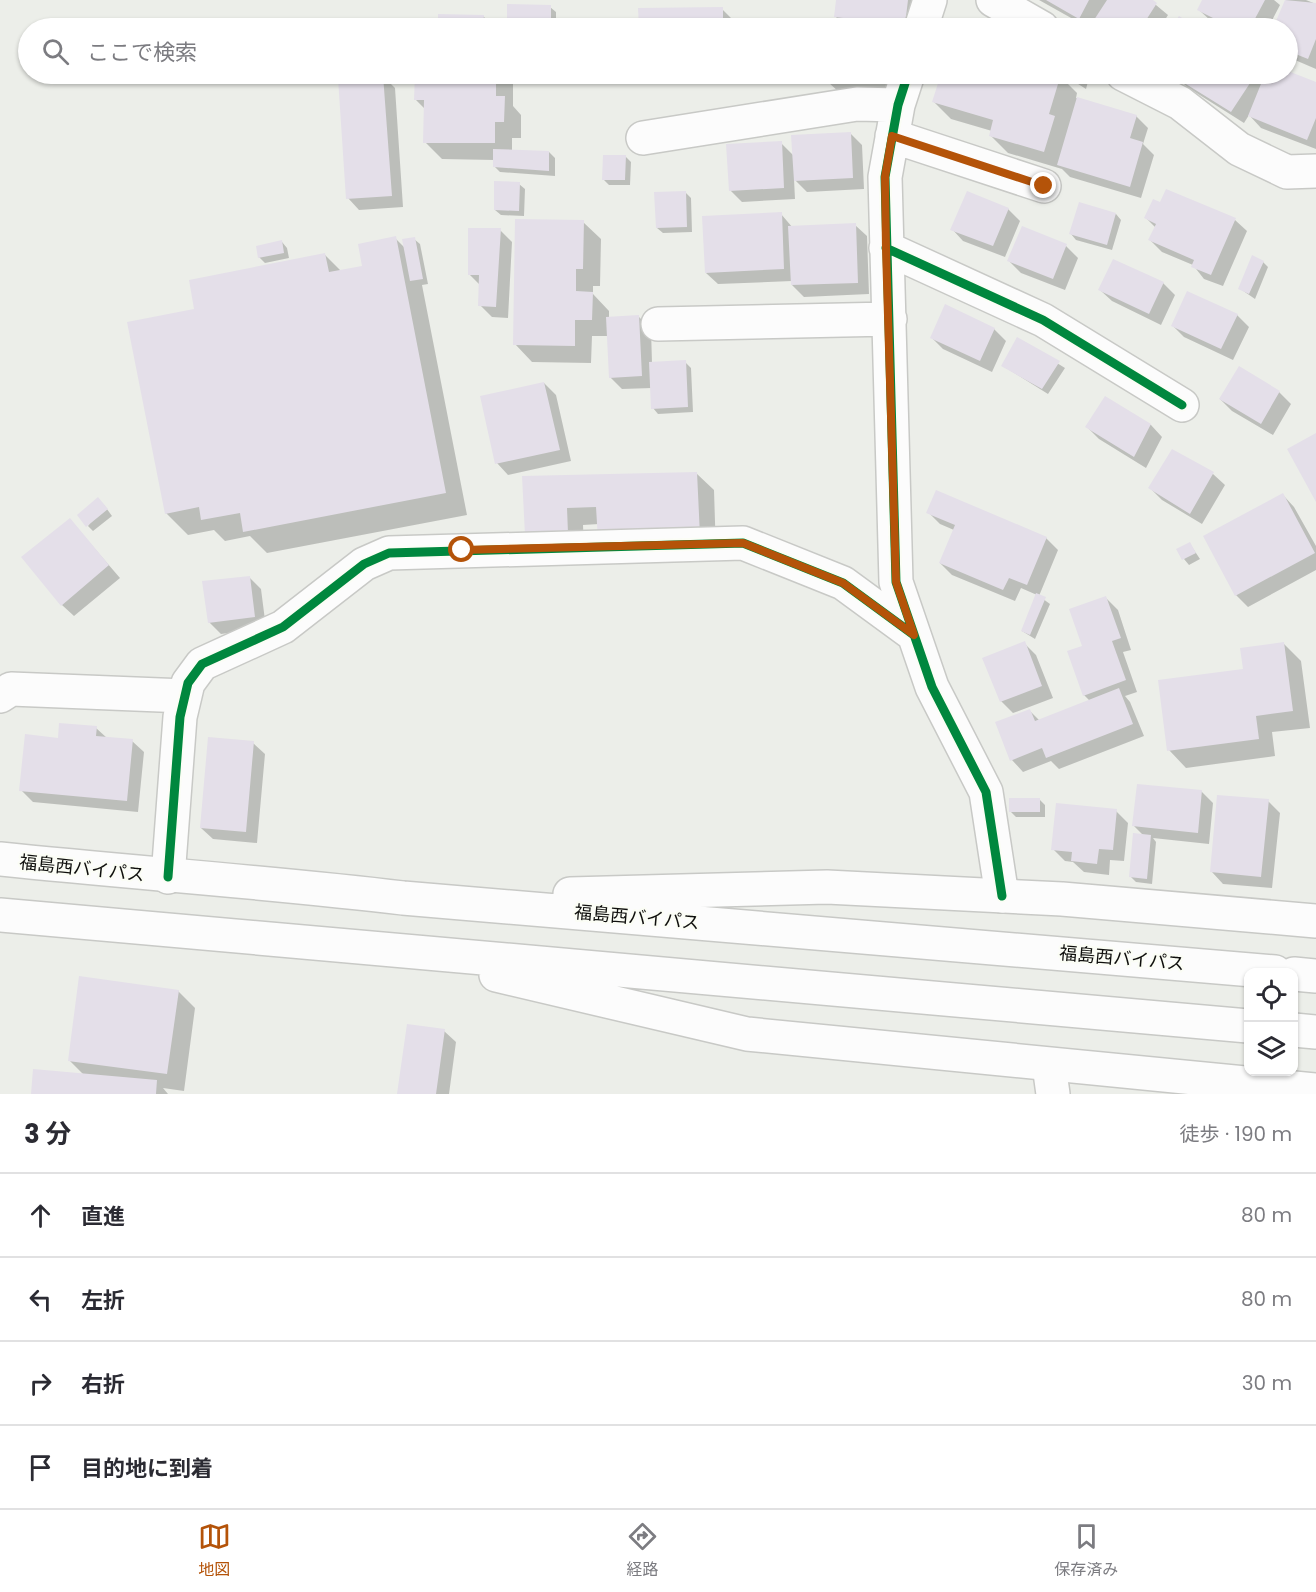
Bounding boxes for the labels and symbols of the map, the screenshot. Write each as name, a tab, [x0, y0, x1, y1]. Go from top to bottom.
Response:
route end	[1030, 172, 1056, 198]
route start	[448, 536, 474, 562]
street label: 福島西バイパス	[18, 849, 146, 887]
street label: 福島西バイパス	[573, 899, 701, 935]
street label: 福島西バイパス	[1058, 940, 1186, 976]

